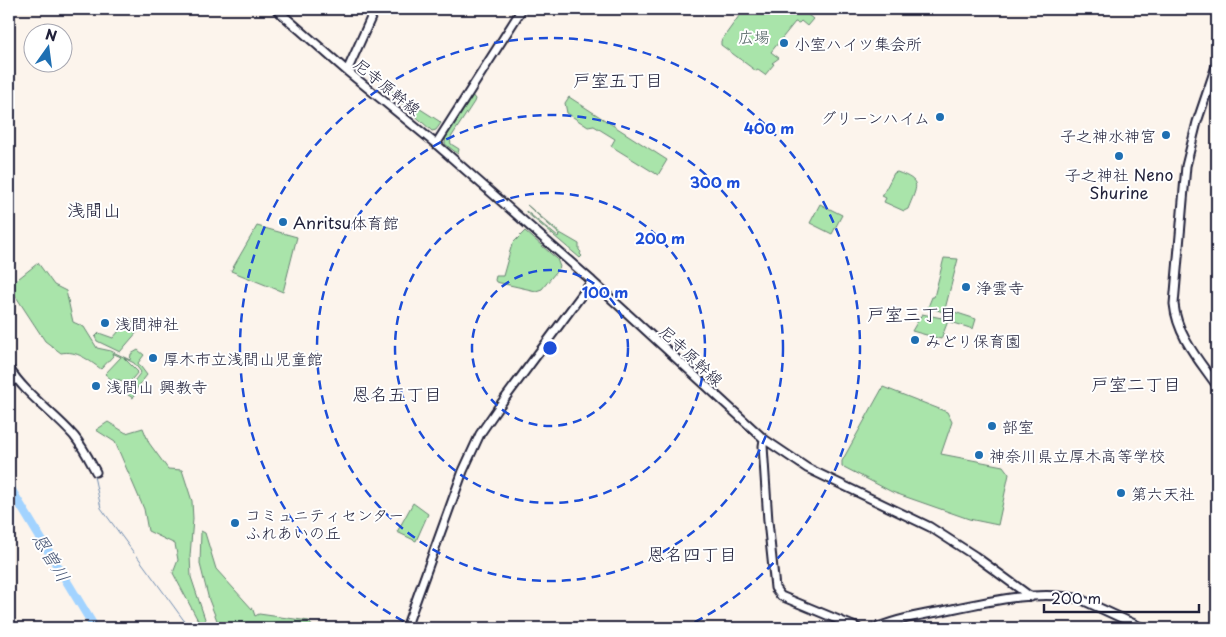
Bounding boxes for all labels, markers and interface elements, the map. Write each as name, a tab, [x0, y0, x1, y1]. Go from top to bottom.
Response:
north arrow	[22, 22, 72, 72]
text: N	[43, 23, 59, 46]
park label: 広場	[738, 24, 770, 48]
place label: 小室ハイツ集会所	[794, 31, 922, 55]
marker: 小室ハイツ集会所	[778, 37, 790, 49]
street label: 尼寺原幹線	[349, 51, 427, 121]
district label: 戸室五丁目	[573, 66, 663, 93]
place label: グリーンハイム	[820, 105, 930, 129]
marker: グリーンハイム	[934, 111, 946, 123]
text: 400 m	[744, 116, 794, 139]
place label: 子之神水神宮	[1060, 123, 1156, 147]
marker: 子之神水神宮	[1160, 129, 1172, 141]
marker: 子之神社 Neno Shurine	[1113, 150, 1125, 162]
place label: 子之神社 Neno Shurine	[1065, 162, 1173, 204]
text: 300 m	[690, 170, 740, 193]
district label: 浅間山	[67, 196, 121, 223]
place label: Anritsu体育館	[293, 210, 399, 234]
marker: Anritsu体育館	[277, 216, 289, 228]
text: 200 m	[635, 226, 685, 249]
place label: 浄雲寺	[976, 275, 1024, 299]
text: 100 m	[582, 280, 628, 303]
marker: 浄雲寺	[960, 281, 972, 293]
district label: 戸室三丁目	[867, 300, 957, 327]
place label: 浅間神社	[115, 311, 179, 335]
marker: 浅間神社	[99, 317, 111, 329]
street label: 尼寺原幹線	[655, 319, 729, 391]
place label: みどり保育園	[925, 328, 1021, 352]
marker: みどり保育園	[909, 334, 921, 346]
centre of rings	[541, 339, 559, 357]
place label: 厚木市立浅間山児童館	[163, 346, 323, 370]
marker: 厚木市立浅間山児童館	[147, 352, 159, 364]
district label: 戸室二丁目	[1091, 370, 1181, 397]
place label: 浅間山 興教寺	[106, 374, 207, 398]
marker: 浅間山 興教寺	[90, 380, 102, 392]
district label: 恩名五丁目	[352, 380, 442, 407]
place label: 部室	[1002, 414, 1034, 438]
marker: 部室	[986, 420, 998, 432]
place label: 神奈川県立厚木高等学校	[989, 443, 1165, 467]
marker: 神奈川県立厚木高等学校	[973, 449, 985, 461]
place label: 第六天社	[1131, 481, 1195, 505]
marker: 第六天社	[1115, 487, 1127, 499]
place label: コミュニティセンター ふれあいの丘	[245, 502, 404, 544]
marker: コミュニティセンター ふれあいの丘	[229, 517, 241, 529]
water label: 恩曽川	[27, 527, 77, 587]
district label: 恩名四丁目	[647, 540, 737, 567]
scale bar	[1044, 582, 1198, 614]
text: 200 m	[1051, 586, 1101, 609]

